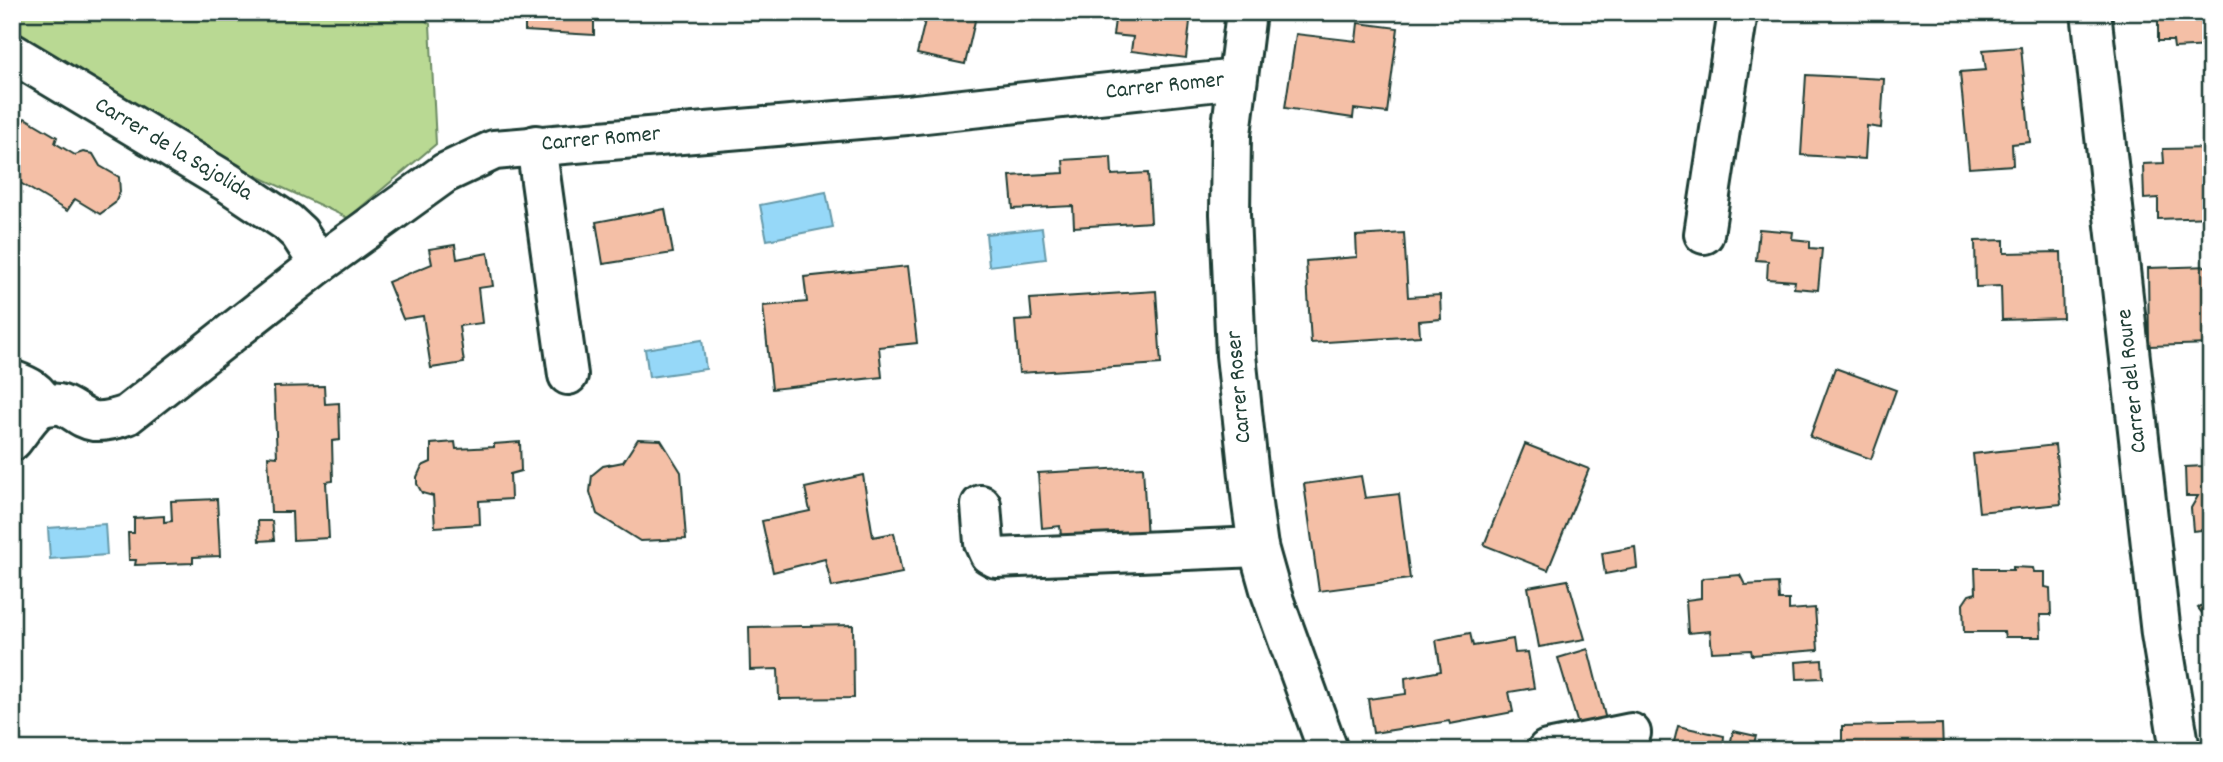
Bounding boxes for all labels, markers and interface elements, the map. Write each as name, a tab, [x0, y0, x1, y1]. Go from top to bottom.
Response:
street label: Carrer Romer	[1104, 64, 1226, 110]
street label: Carrer de la Sajolida	[88, 90, 259, 211]
street label: Carrer Romer	[540, 118, 662, 162]
street label: Carrer del Roure	[2109, 307, 2157, 455]
street label: Carrer Roser	[1219, 329, 1261, 445]

